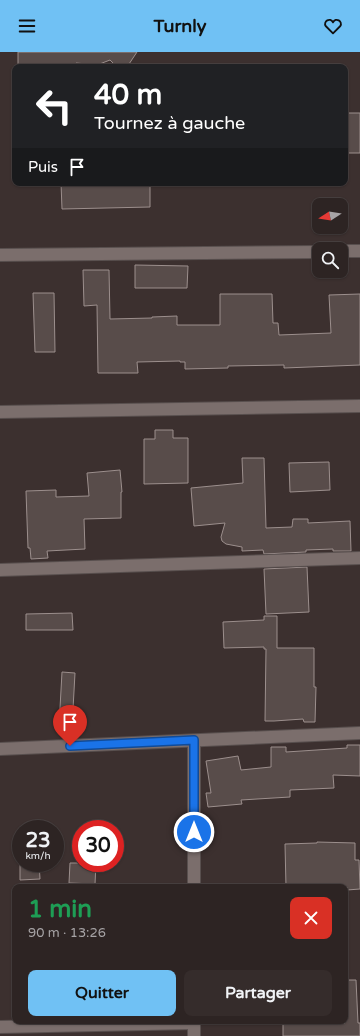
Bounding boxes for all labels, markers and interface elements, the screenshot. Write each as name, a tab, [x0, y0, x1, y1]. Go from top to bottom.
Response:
icon: menu	[16, 15, 38, 37]
text: Turnly	[154, 15, 206, 37]
icon: heart	[322, 15, 344, 37]
text: 40 m	[94, 78, 162, 112]
icon: left	[28, 80, 80, 132]
text: Tournez à gauche	[94, 112, 245, 134]
icon: arrive	[66, 156, 88, 178]
text: Puis	[28, 158, 58, 176]
north arrow	[312, 198, 348, 234]
map controls	[312, 198, 348, 278]
button: search	[312, 242, 348, 278]
pin	[53, 705, 87, 746]
icon: arrive	[59, 711, 81, 733]
position arrow	[173, 811, 215, 853]
speed limit sign: 30	[72, 820, 124, 872]
text: 23	[25, 829, 51, 853]
text: km/h	[25, 850, 51, 862]
text: 1 min	[28, 895, 92, 924]
button: close	[290, 897, 332, 939]
text: 90 m · 13:26	[28, 925, 106, 941]
button: Quitter	[28, 970, 176, 1016]
button: Partager	[184, 970, 332, 1016]

